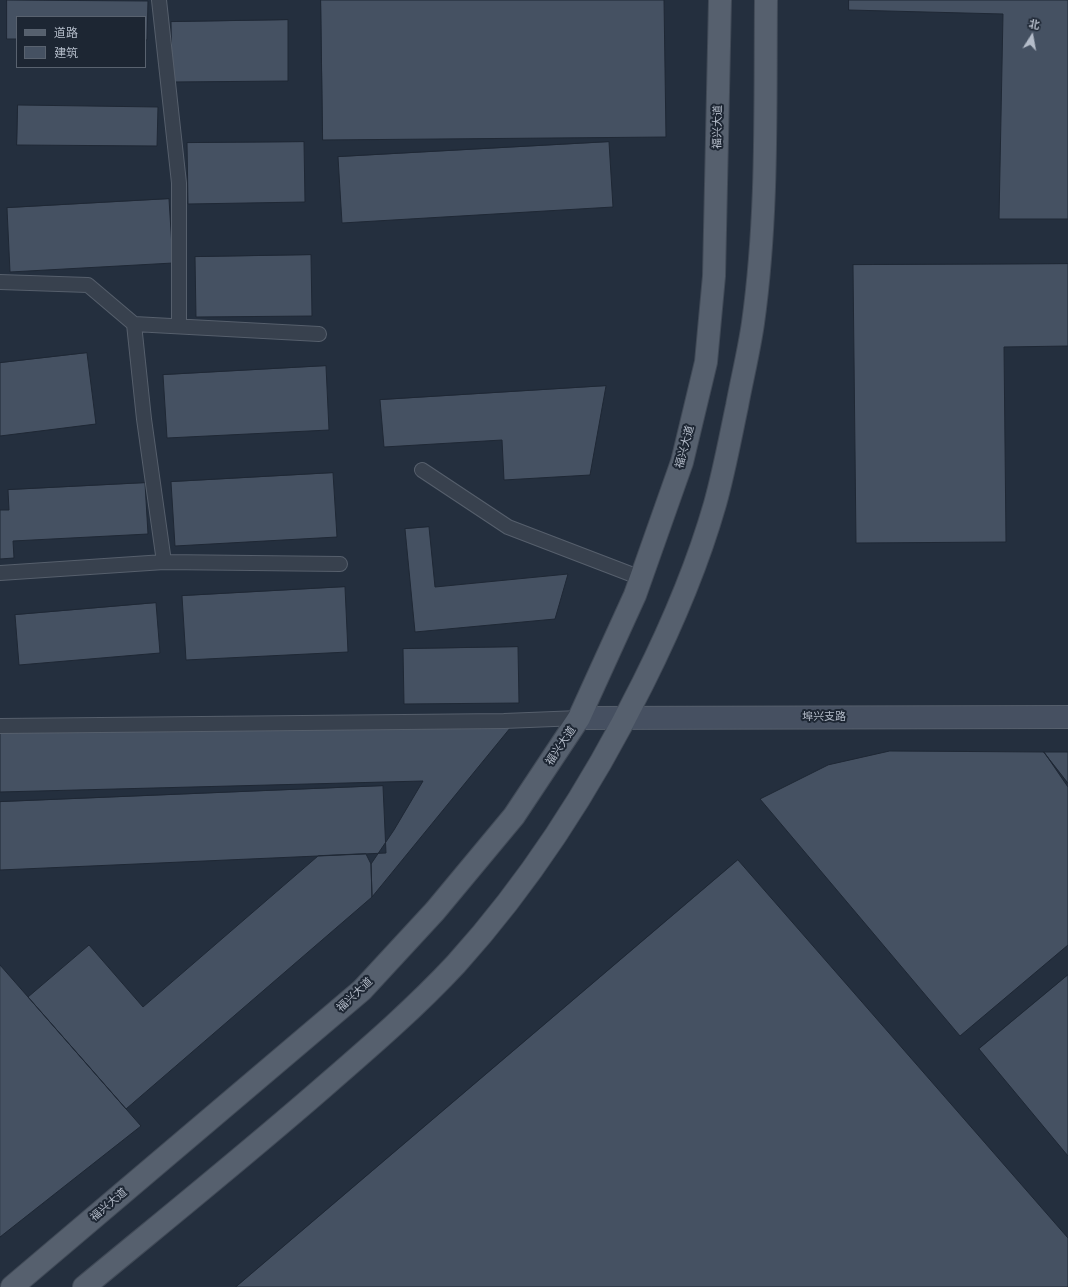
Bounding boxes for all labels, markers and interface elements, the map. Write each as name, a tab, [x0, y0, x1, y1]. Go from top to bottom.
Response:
legend	[16, 16, 146, 68]
north arrow	[1012, 16, 1052, 56]
text: 北	[1028, 16, 1041, 32]
text: 道路	[54, 25, 78, 41]
text: 建筑	[54, 45, 78, 61]
street label: 福兴大道	[711, 105, 725, 149]
street label: 福兴大道	[673, 424, 697, 470]
street label: 埠兴支路	[802, 710, 846, 724]
street label: 福兴大道	[543, 724, 579, 768]
street label: 福兴大道	[334, 975, 376, 1015]
street label: 福兴大道	[88, 1186, 130, 1224]

